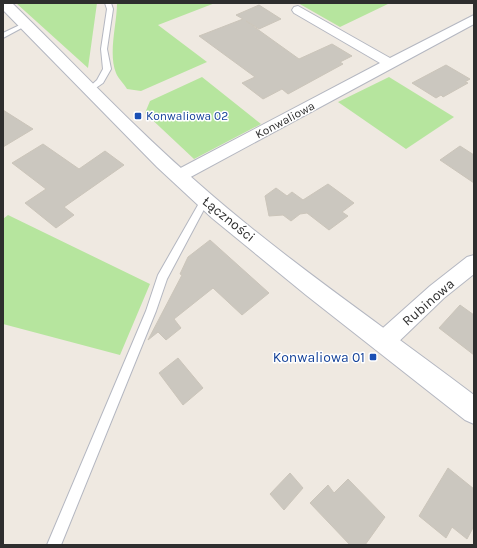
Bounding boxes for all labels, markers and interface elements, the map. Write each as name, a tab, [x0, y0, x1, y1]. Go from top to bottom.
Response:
street label: Konwaliowa	[253, 99, 317, 141]
place label: Konwaliowa 02	[146, 109, 228, 123]
marker: Konwaliowa 02	[133, 111, 143, 121]
street label: Łączności	[199, 193, 259, 246]
street label: Rubinowa	[399, 275, 458, 330]
place label: Konwaliowa 01	[273, 349, 365, 366]
marker: Konwaliowa 01	[368, 352, 378, 362]

